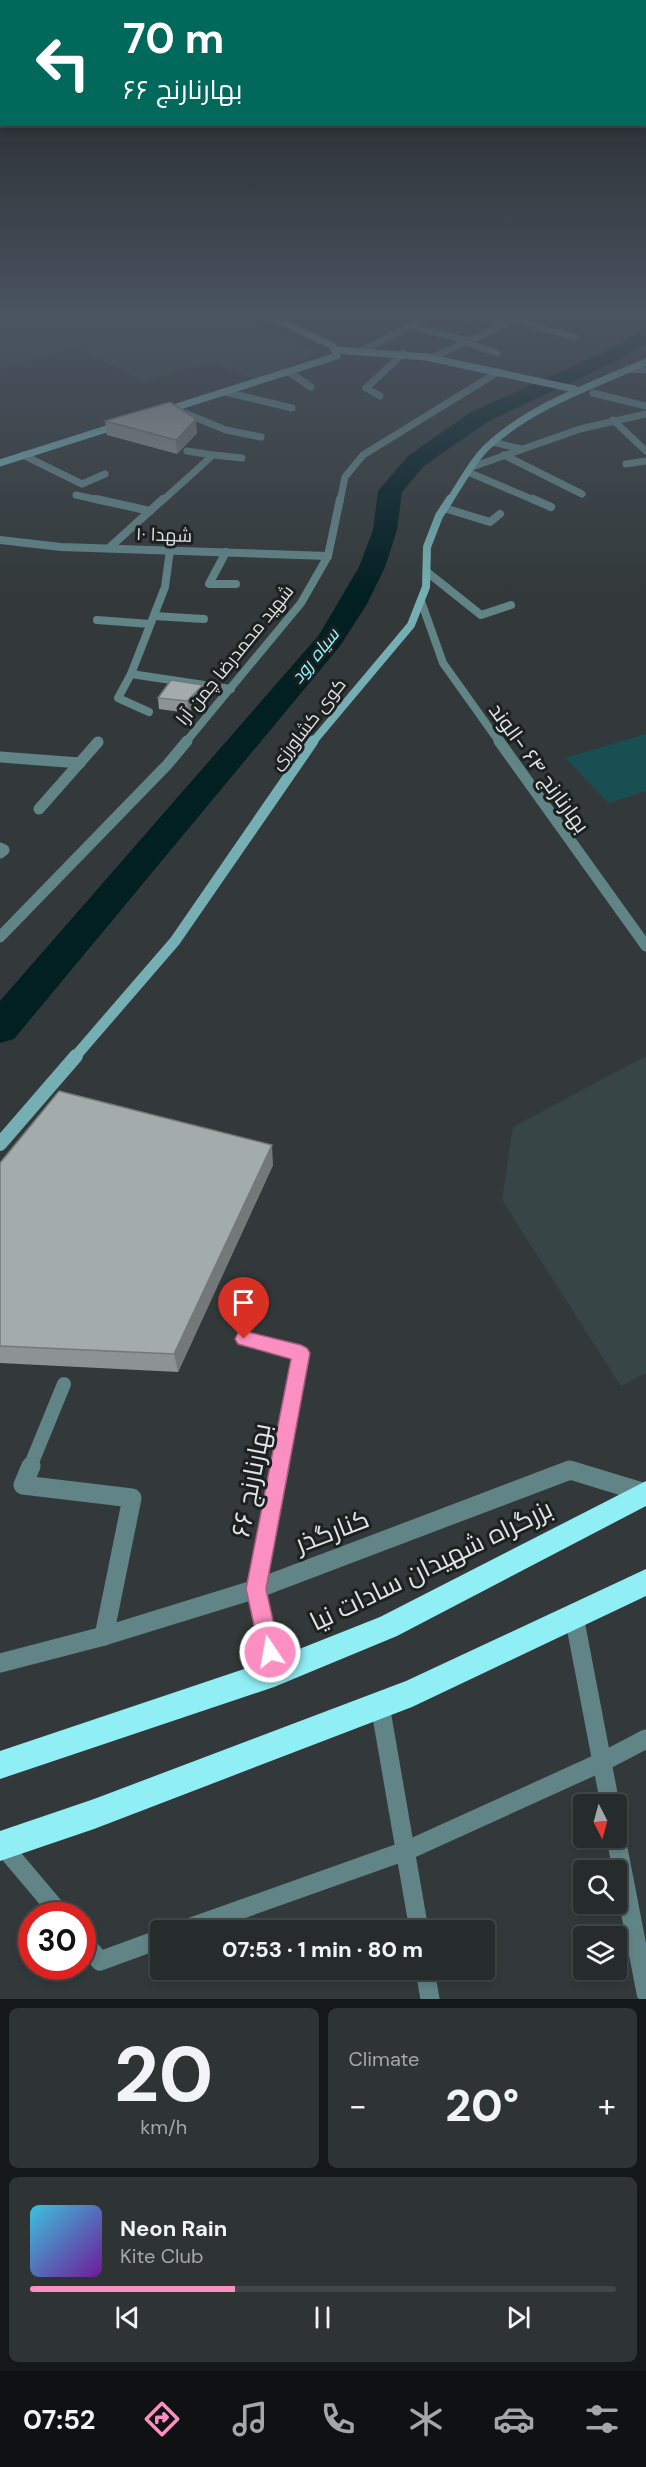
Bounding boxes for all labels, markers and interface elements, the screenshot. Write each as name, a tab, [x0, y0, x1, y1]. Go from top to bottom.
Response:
text: 70 m	[123, 11, 224, 66]
icon: left	[24, 24, 102, 102]
text: بهارنارنج ۶۶	[123, 72, 243, 107]
street label: شهدا ۱۰	[136, 522, 192, 548]
street label: شهید محمدرضا چمن آرا	[171, 580, 299, 730]
water label: سیاه رود	[285, 623, 345, 689]
street label: کوی کشاورزی	[265, 673, 351, 775]
street label: بهارنارنج ۶۴ -الوند	[482, 697, 596, 839]
pin	[218, 1277, 269, 1339]
icon: arrive	[227, 1286, 260, 1319]
street label: بهارنارنج ۶۶	[223, 1420, 279, 1540]
street label: بزرگراه شهیدان سادات نیا	[304, 1491, 558, 1639]
street label: کنارگذر	[288, 1501, 374, 1561]
position arrow	[238, 1620, 302, 1684]
north arrow	[573, 1794, 627, 1848]
map controls	[573, 1794, 627, 1980]
button: search	[573, 1860, 627, 1914]
speed limit sign: 30	[18, 1902, 96, 1980]
button: layers	[573, 1926, 627, 1980]
text: 07:53 · 1 min · 80 m	[222, 1935, 423, 1964]
text: 20	[114, 2024, 214, 2125]
text: Climate	[349, 2046, 419, 2072]
text: 20°	[445, 2076, 519, 2135]
text: −	[349, 2084, 367, 2127]
text: +	[598, 2084, 616, 2127]
text: km/h	[140, 2114, 187, 2140]
text: Neon Rain	[120, 2214, 227, 2243]
text: Kite Club	[120, 2243, 204, 2269]
icon: previous	[111, 2301, 144, 2334]
icon: pause	[306, 2301, 339, 2334]
icon: next	[502, 2301, 535, 2334]
icon: directions	[141, 2398, 183, 2440]
icon: music	[229, 2398, 271, 2440]
icon: phone	[317, 2398, 359, 2440]
icon: climate	[405, 2398, 447, 2440]
icon: car	[493, 2398, 535, 2440]
icon: filters	[581, 2398, 623, 2440]
text: 07:52	[23, 2402, 95, 2437]

